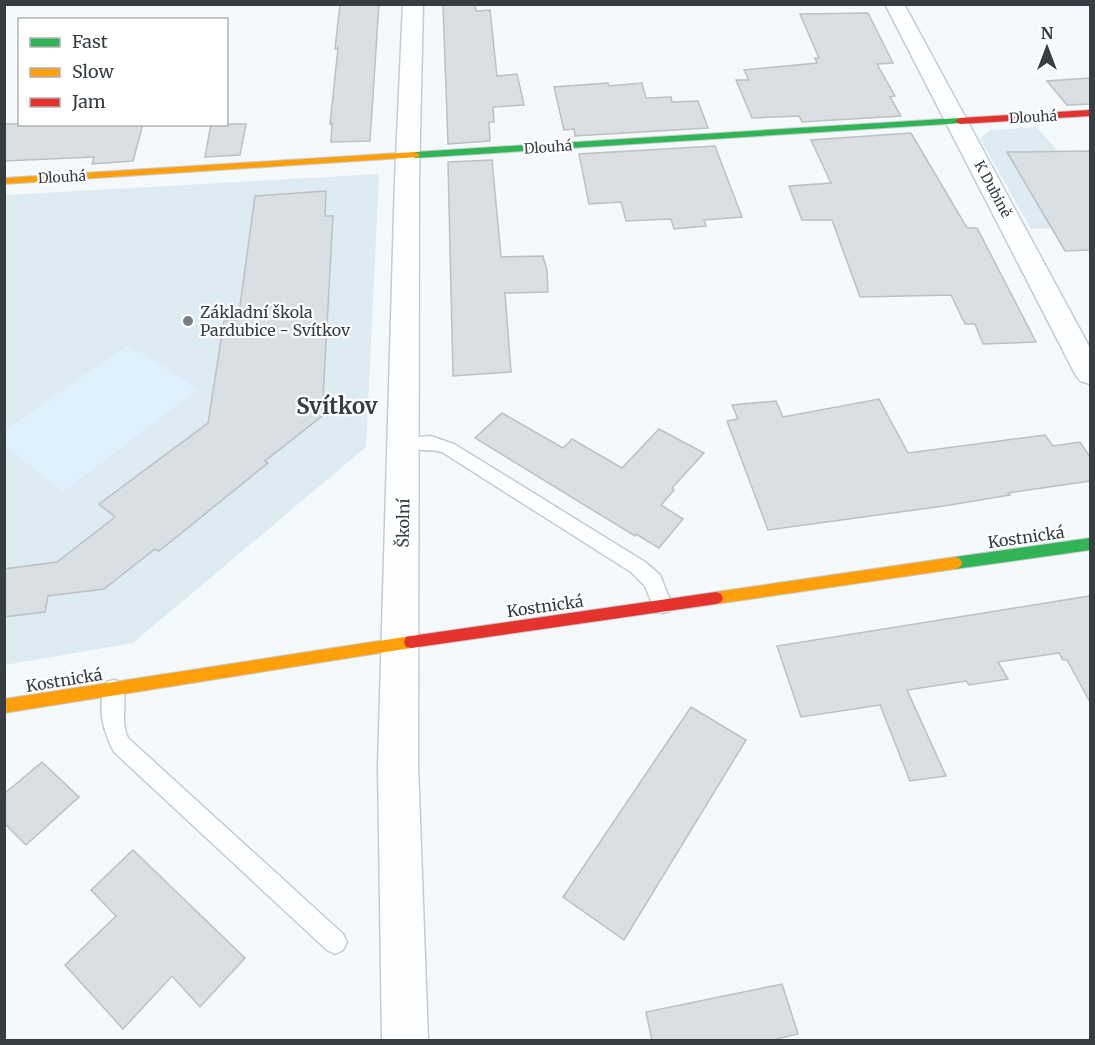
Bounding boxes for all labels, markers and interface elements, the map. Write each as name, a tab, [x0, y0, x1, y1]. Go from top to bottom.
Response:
legend	[18, 18, 228, 126]
north arrow	[1017, 18, 1077, 78]
text: N	[1041, 23, 1054, 43]
text: Fast	[72, 30, 108, 53]
text: Slow	[72, 60, 115, 83]
text: Jam	[71, 90, 106, 113]
street label: Dlouhá	[1008, 107, 1058, 127]
street label: Dlouhá	[523, 136, 573, 158]
street label: K Dubině	[970, 157, 1016, 221]
street label: Dlouhá	[37, 167, 87, 187]
place label: Základní škola Pardubice - Svítkov	[200, 302, 351, 340]
marker: Základní škola Pardubice - Svítkov	[181, 314, 195, 328]
district label: Svítkov	[296, 392, 378, 420]
street label: Školní	[393, 497, 413, 548]
street label: Kostnická	[986, 522, 1066, 552]
street label: Kostnická	[505, 591, 585, 621]
street label: Kostnická	[24, 664, 104, 696]

